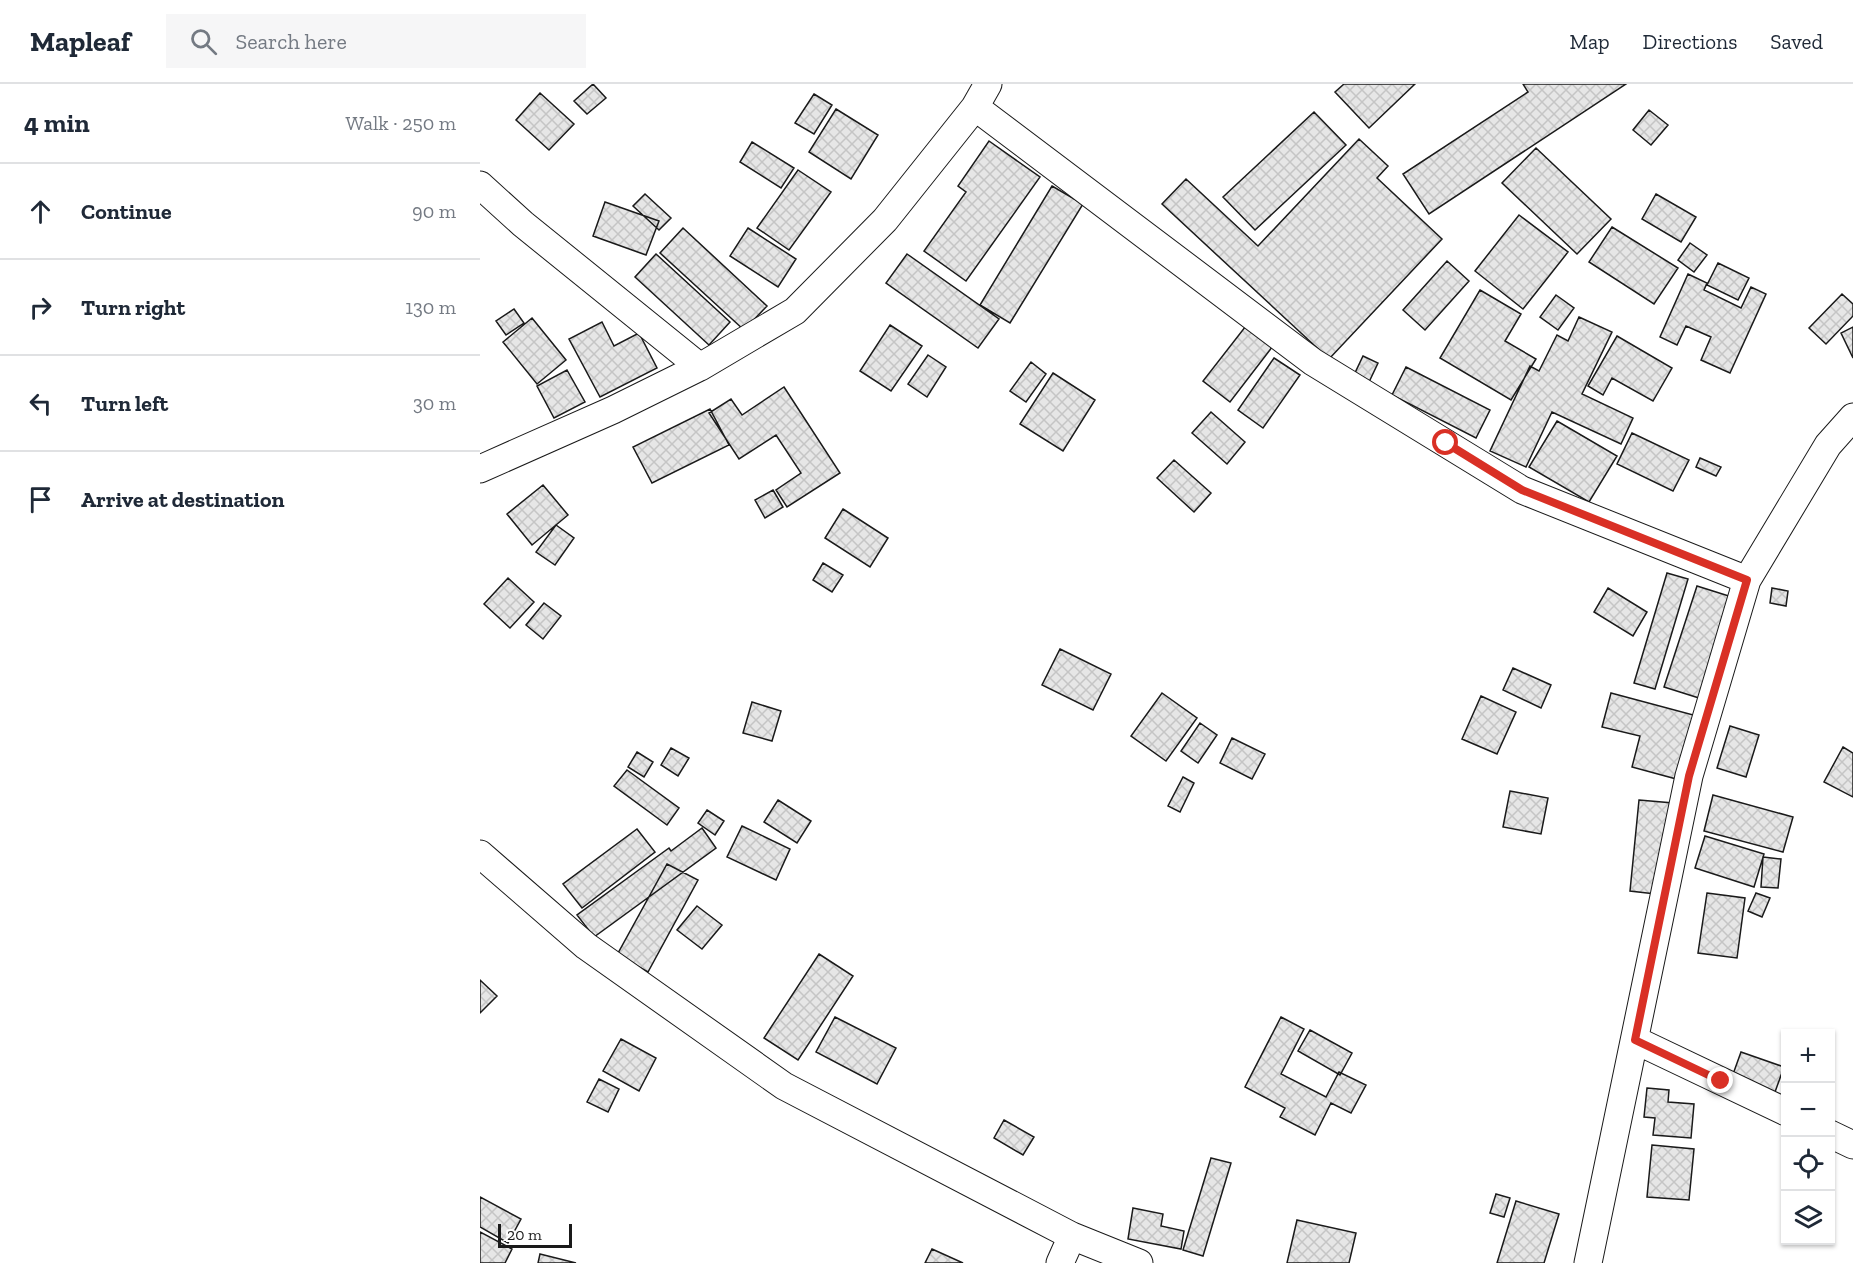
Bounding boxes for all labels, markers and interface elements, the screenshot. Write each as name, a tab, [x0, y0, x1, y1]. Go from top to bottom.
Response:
search box	[166, 14, 586, 68]
text: Mapleaf	[30, 25, 130, 58]
icon: search	[187, 25, 220, 58]
text: Search here	[235, 28, 347, 55]
text: Map	[1570, 29, 1610, 54]
text: Directions	[1643, 29, 1737, 54]
text: Saved	[1770, 29, 1823, 54]
text: 4 min	[24, 107, 90, 139]
text: Walk · 250 m	[346, 111, 456, 135]
icon: ahead	[24, 195, 57, 228]
text: Continue	[81, 198, 172, 225]
text: 90 m	[412, 199, 456, 223]
icon: right	[24, 291, 57, 324]
text: Turn right	[81, 294, 185, 321]
text: 130 m	[405, 295, 456, 319]
icon: left	[24, 387, 57, 420]
text: Turn left	[81, 390, 168, 417]
text: 30 m	[413, 391, 456, 415]
route start	[1432, 429, 1458, 455]
icon: arrive	[24, 483, 57, 516]
text: Arrive at destination	[81, 486, 284, 513]
map controls	[1781, 1029, 1835, 1245]
button: +	[1781, 1029, 1835, 1083]
route end	[1707, 1067, 1733, 1093]
button: −	[1781, 1083, 1835, 1137]
button: locate	[1781, 1137, 1835, 1191]
button: layers	[1781, 1191, 1835, 1245]
scale bar	[498, 1221, 572, 1248]
text: 20 m	[507, 1225, 542, 1244]

